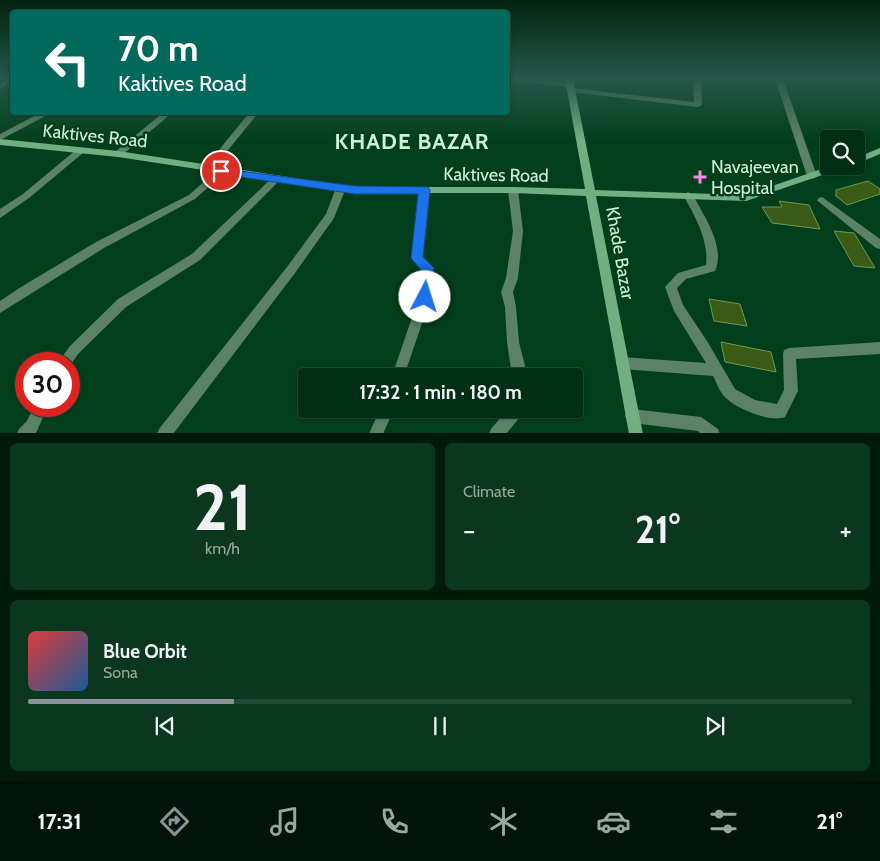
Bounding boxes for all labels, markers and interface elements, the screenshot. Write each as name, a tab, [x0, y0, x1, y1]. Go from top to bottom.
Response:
text: 70 m	[118, 27, 199, 70]
icon: left	[35, 30, 100, 95]
text: Kaktives Road	[118, 70, 247, 97]
street label: Kaktives Road	[42, 120, 148, 152]
district label: KHADE BAZAR	[335, 128, 490, 155]
map controls	[820, 130, 865, 175]
button: search	[820, 130, 865, 175]
pin	[200, 150, 242, 192]
place label: Navajeevan Hospital	[711, 156, 799, 199]
icon: arrive	[207, 157, 235, 185]
street label: Kaktives Road	[443, 163, 549, 187]
marker: Navajeevan Hospital	[693, 170, 707, 184]
street label: Khade Bazar	[601, 205, 639, 302]
position arrow	[398, 270, 450, 322]
speed limit sign: 30	[15, 352, 80, 417]
text: 17:32 · 1 min · 180 m	[359, 381, 522, 404]
text: 21	[193, 467, 252, 546]
text: Climate	[463, 482, 515, 501]
text: 21°	[635, 506, 680, 553]
text: −	[463, 513, 475, 547]
text: +	[840, 513, 852, 547]
text: km/h	[205, 539, 240, 558]
text: Blue Orbit	[103, 640, 187, 663]
text: Sona	[103, 663, 138, 682]
icon: previous	[151, 712, 179, 740]
icon: pause	[426, 712, 454, 740]
icon: next	[701, 712, 729, 740]
icon: directions	[157, 804, 192, 839]
icon: music	[267, 804, 302, 839]
icon: phone	[377, 804, 412, 839]
icon: climate	[486, 804, 521, 839]
icon: car	[596, 804, 631, 839]
icon: filters	[706, 804, 741, 839]
text: 17:31	[37, 808, 82, 835]
text: 21°	[816, 808, 842, 835]

